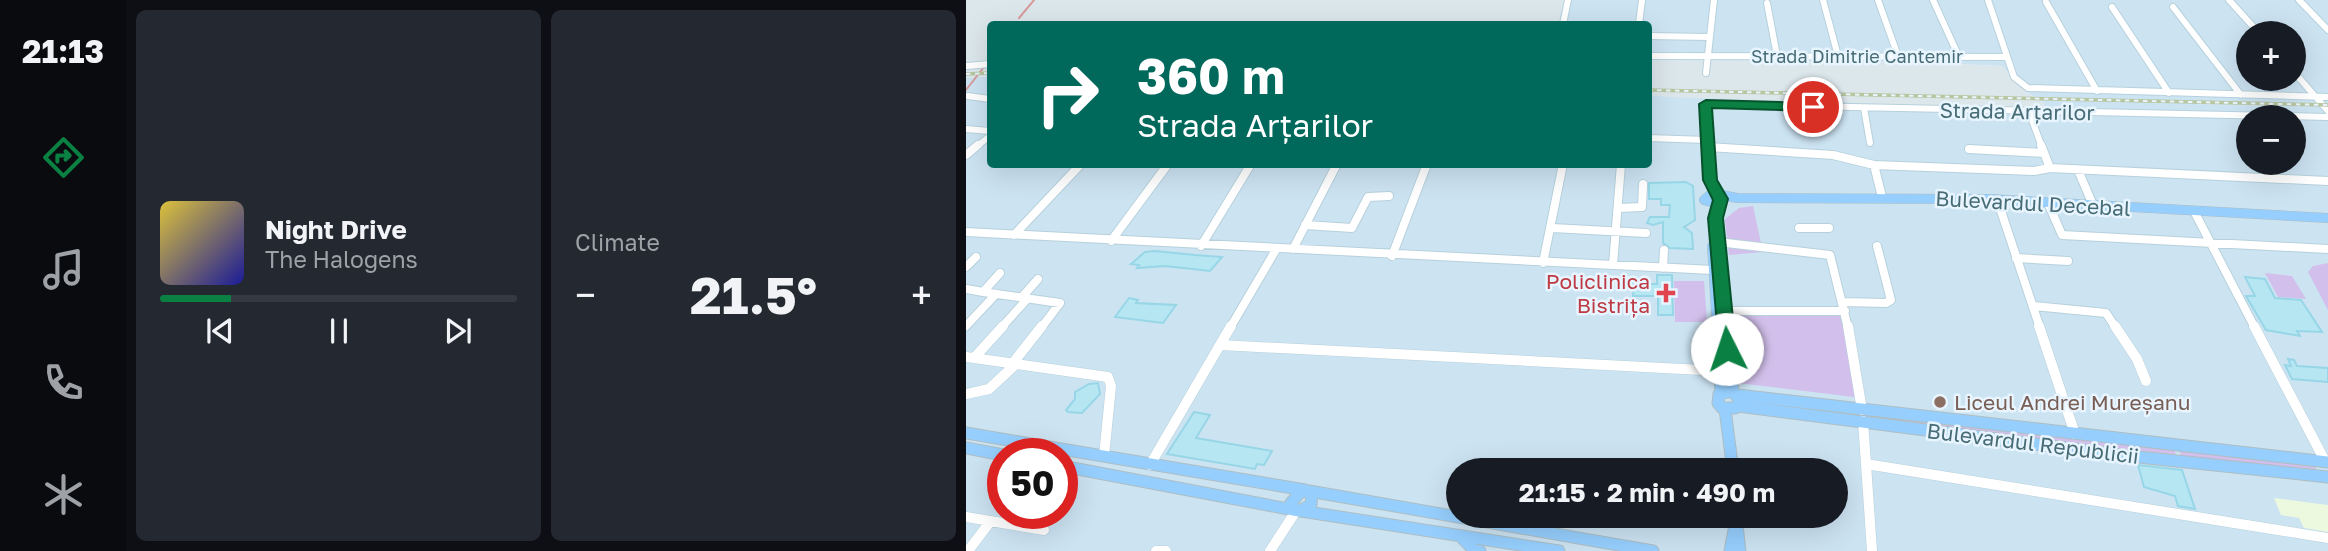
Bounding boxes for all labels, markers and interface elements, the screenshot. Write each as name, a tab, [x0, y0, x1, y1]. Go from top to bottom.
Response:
map controls	[2236, 21, 2306, 175]
button: +	[2236, 21, 2306, 91]
text: 21:13	[22, 32, 104, 70]
street label: Strada Dimitrie Cantemir	[1751, 45, 1963, 67]
text: 360 m	[1137, 46, 1285, 105]
icon: right	[1022, 49, 1113, 140]
pin	[1783, 77, 1843, 137]
icon: arrive	[1794, 88, 1832, 126]
street label: Strada Arțarilor	[1939, 97, 2095, 125]
button: −	[2236, 105, 2306, 175]
text: Strada Arțarilor	[1137, 106, 1373, 144]
icon: directions	[39, 133, 88, 182]
street label: Bulevardul Decebal	[1935, 185, 2131, 221]
text: Night Drive	[265, 214, 407, 245]
text: Climate	[575, 228, 660, 256]
icon: music	[39, 245, 88, 294]
text: The Halogens	[265, 245, 418, 273]
text: 21.5°	[690, 263, 817, 325]
place label: Policlinica Bistrița	[1546, 268, 1650, 318]
text: −	[575, 272, 596, 317]
text: +	[911, 272, 932, 317]
marker: Policlinica Bistrița	[1656, 283, 1676, 303]
icon: previous	[201, 312, 239, 350]
icon: pause	[320, 312, 358, 350]
icon: next	[439, 312, 477, 350]
position arrow	[1690, 312, 1764, 386]
icon: phone	[39, 358, 88, 407]
place label: Liceul Andrei Mureșanu	[1954, 389, 2190, 415]
marker: Liceul Andrei Mureșanu	[1932, 394, 1948, 410]
street label: Bulevardul Republicii	[1925, 417, 2141, 469]
speed limit sign: 50	[987, 438, 1078, 529]
icon: climate	[39, 470, 88, 519]
text: 21:15 · 2 min · 490 m	[1519, 477, 1775, 508]

